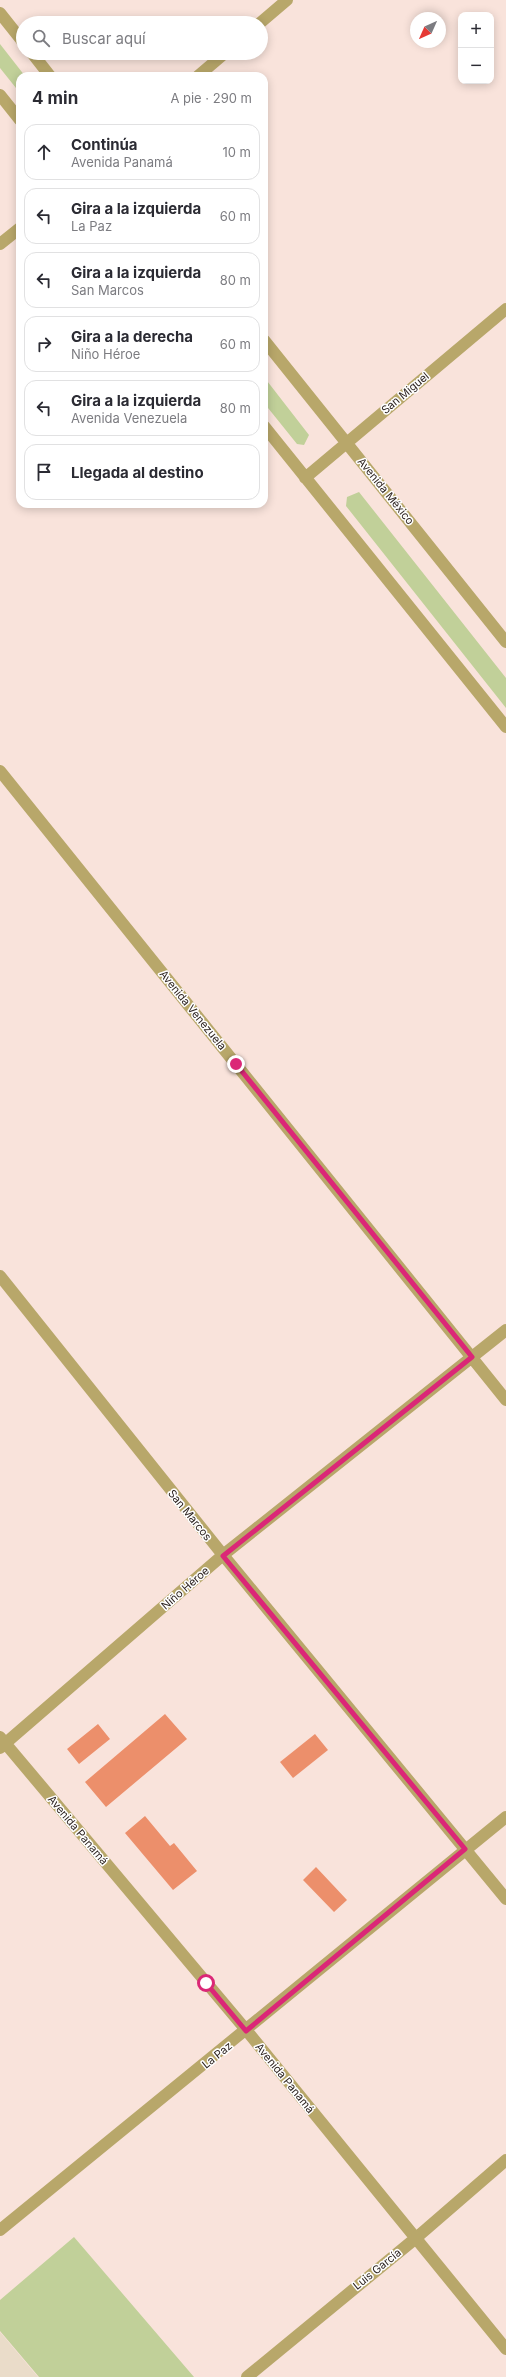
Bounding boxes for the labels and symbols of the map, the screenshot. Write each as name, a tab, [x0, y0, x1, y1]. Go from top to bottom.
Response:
north arrow	[410, 12, 446, 48]
street label: San Miguel	[378, 369, 432, 417]
street label: Avenida México	[355, 455, 418, 528]
street label: Avenida Venezuela	[157, 967, 229, 1053]
route end	[227, 1055, 245, 1073]
street label: San Marcos	[165, 1487, 215, 1543]
street label: Niño Héroe	[158, 1563, 212, 1613]
street label: Avenida Panamá	[45, 1793, 111, 1867]
route start	[197, 1974, 215, 1992]
street label: La Paz	[199, 2039, 235, 2071]
street label: Avenida Panamá	[252, 2040, 318, 2116]
street label: Luis García	[350, 2245, 404, 2293]

